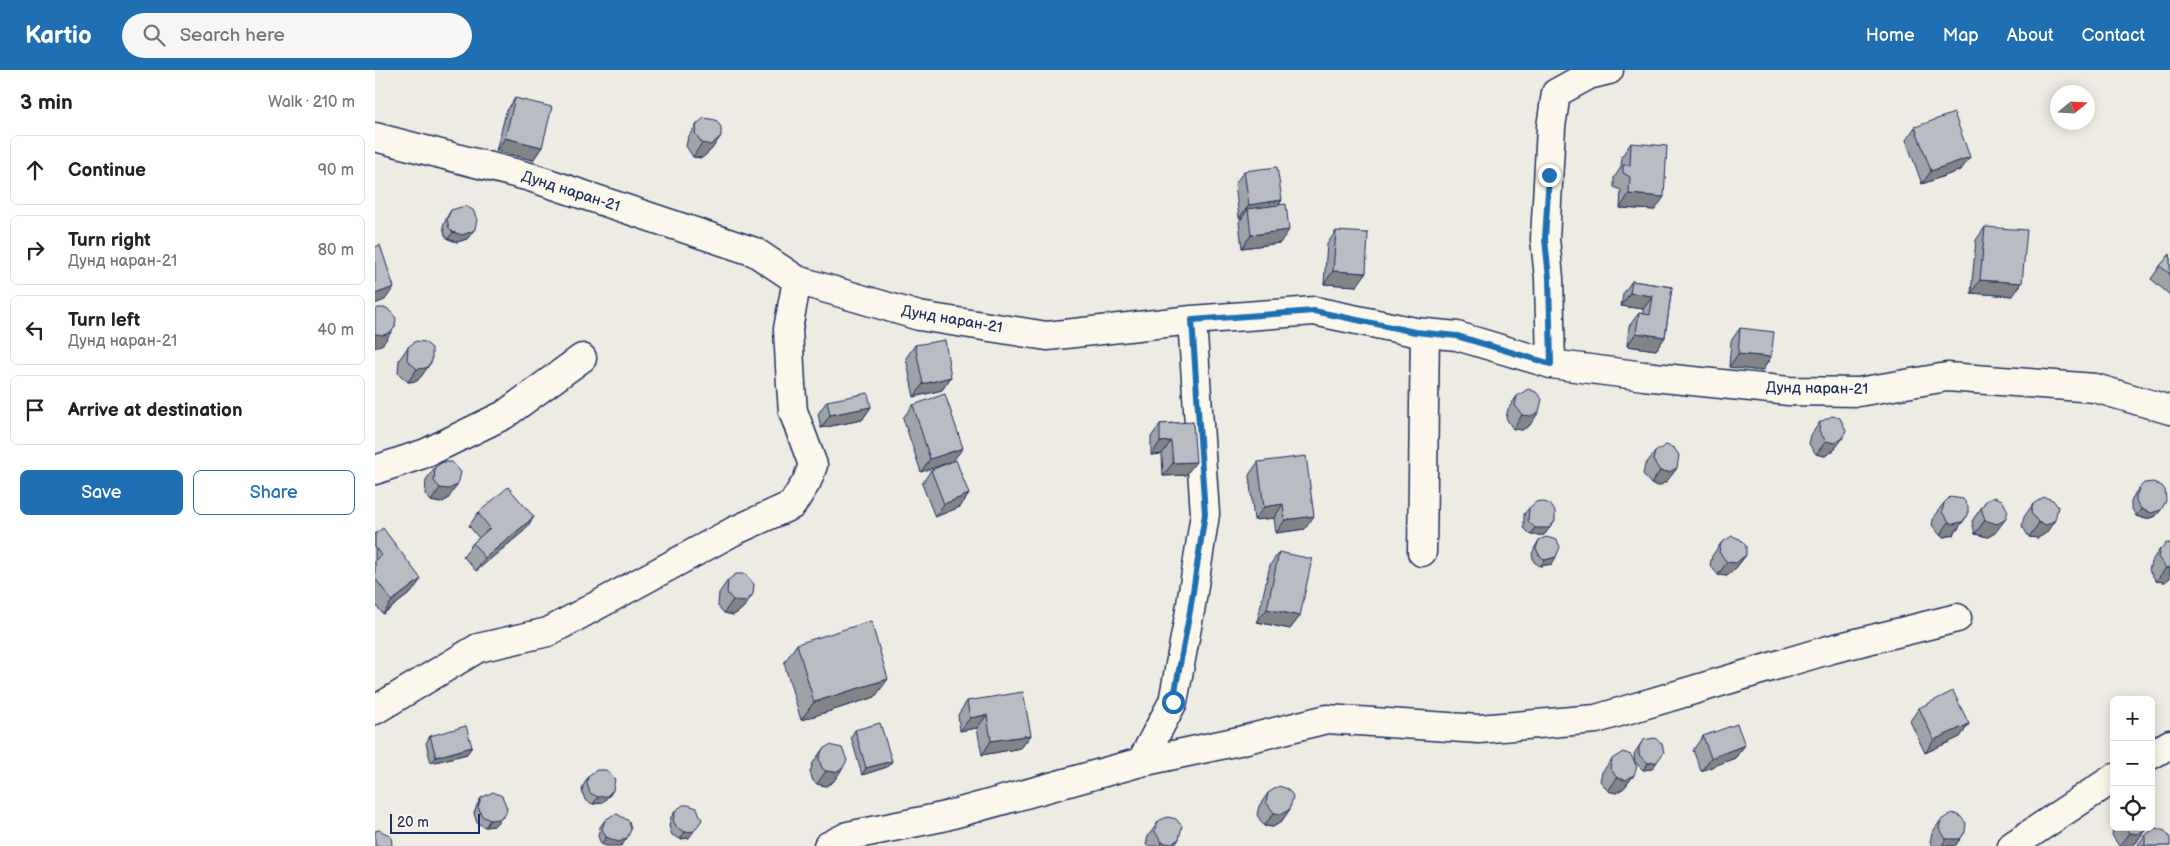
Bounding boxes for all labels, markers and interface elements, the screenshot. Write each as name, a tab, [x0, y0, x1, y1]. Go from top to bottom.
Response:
search box	[122, 13, 472, 58]
text: Kartio	[25, 21, 92, 50]
icon: search	[140, 21, 168, 49]
text: Search here	[180, 24, 285, 47]
text: Home	[1866, 25, 1915, 46]
text: Map	[1943, 25, 1979, 46]
text: About	[2007, 25, 2054, 46]
text: Contact	[2082, 25, 2145, 46]
north arrow	[2050, 85, 2095, 130]
text: 3 min	[20, 90, 73, 115]
text: Walk · 210 m	[268, 93, 355, 112]
icon: ahead	[21, 156, 49, 184]
text: Continue	[68, 159, 146, 182]
text: 90 m	[318, 161, 354, 180]
route end	[1538, 164, 1561, 187]
street label: Дунд наран-21	[519, 167, 622, 216]
text: Turn right	[68, 229, 151, 252]
icon: right	[21, 236, 49, 264]
text: 80 m	[318, 241, 354, 260]
text: Дунд наран-21	[68, 252, 177, 271]
street label: Дунд наран-21	[900, 301, 1004, 338]
text: Turn left	[68, 309, 140, 332]
icon: left	[21, 316, 49, 344]
text: 40 m	[317, 321, 354, 340]
text: Дунд наран-21	[68, 332, 177, 351]
street label: Дунд наран-21	[1766, 378, 1868, 399]
icon: arrive	[21, 396, 49, 424]
text: Arrive at destination	[68, 399, 243, 422]
button: Save	[20, 470, 183, 515]
button: Share	[193, 470, 355, 515]
route start	[1162, 691, 1185, 714]
map controls	[2110, 696, 2155, 831]
button: +	[2110, 696, 2155, 741]
button: −	[2110, 741, 2155, 786]
button: locate	[2110, 786, 2155, 831]
scale bar	[390, 811, 480, 834]
text: 20 m	[397, 814, 429, 831]

